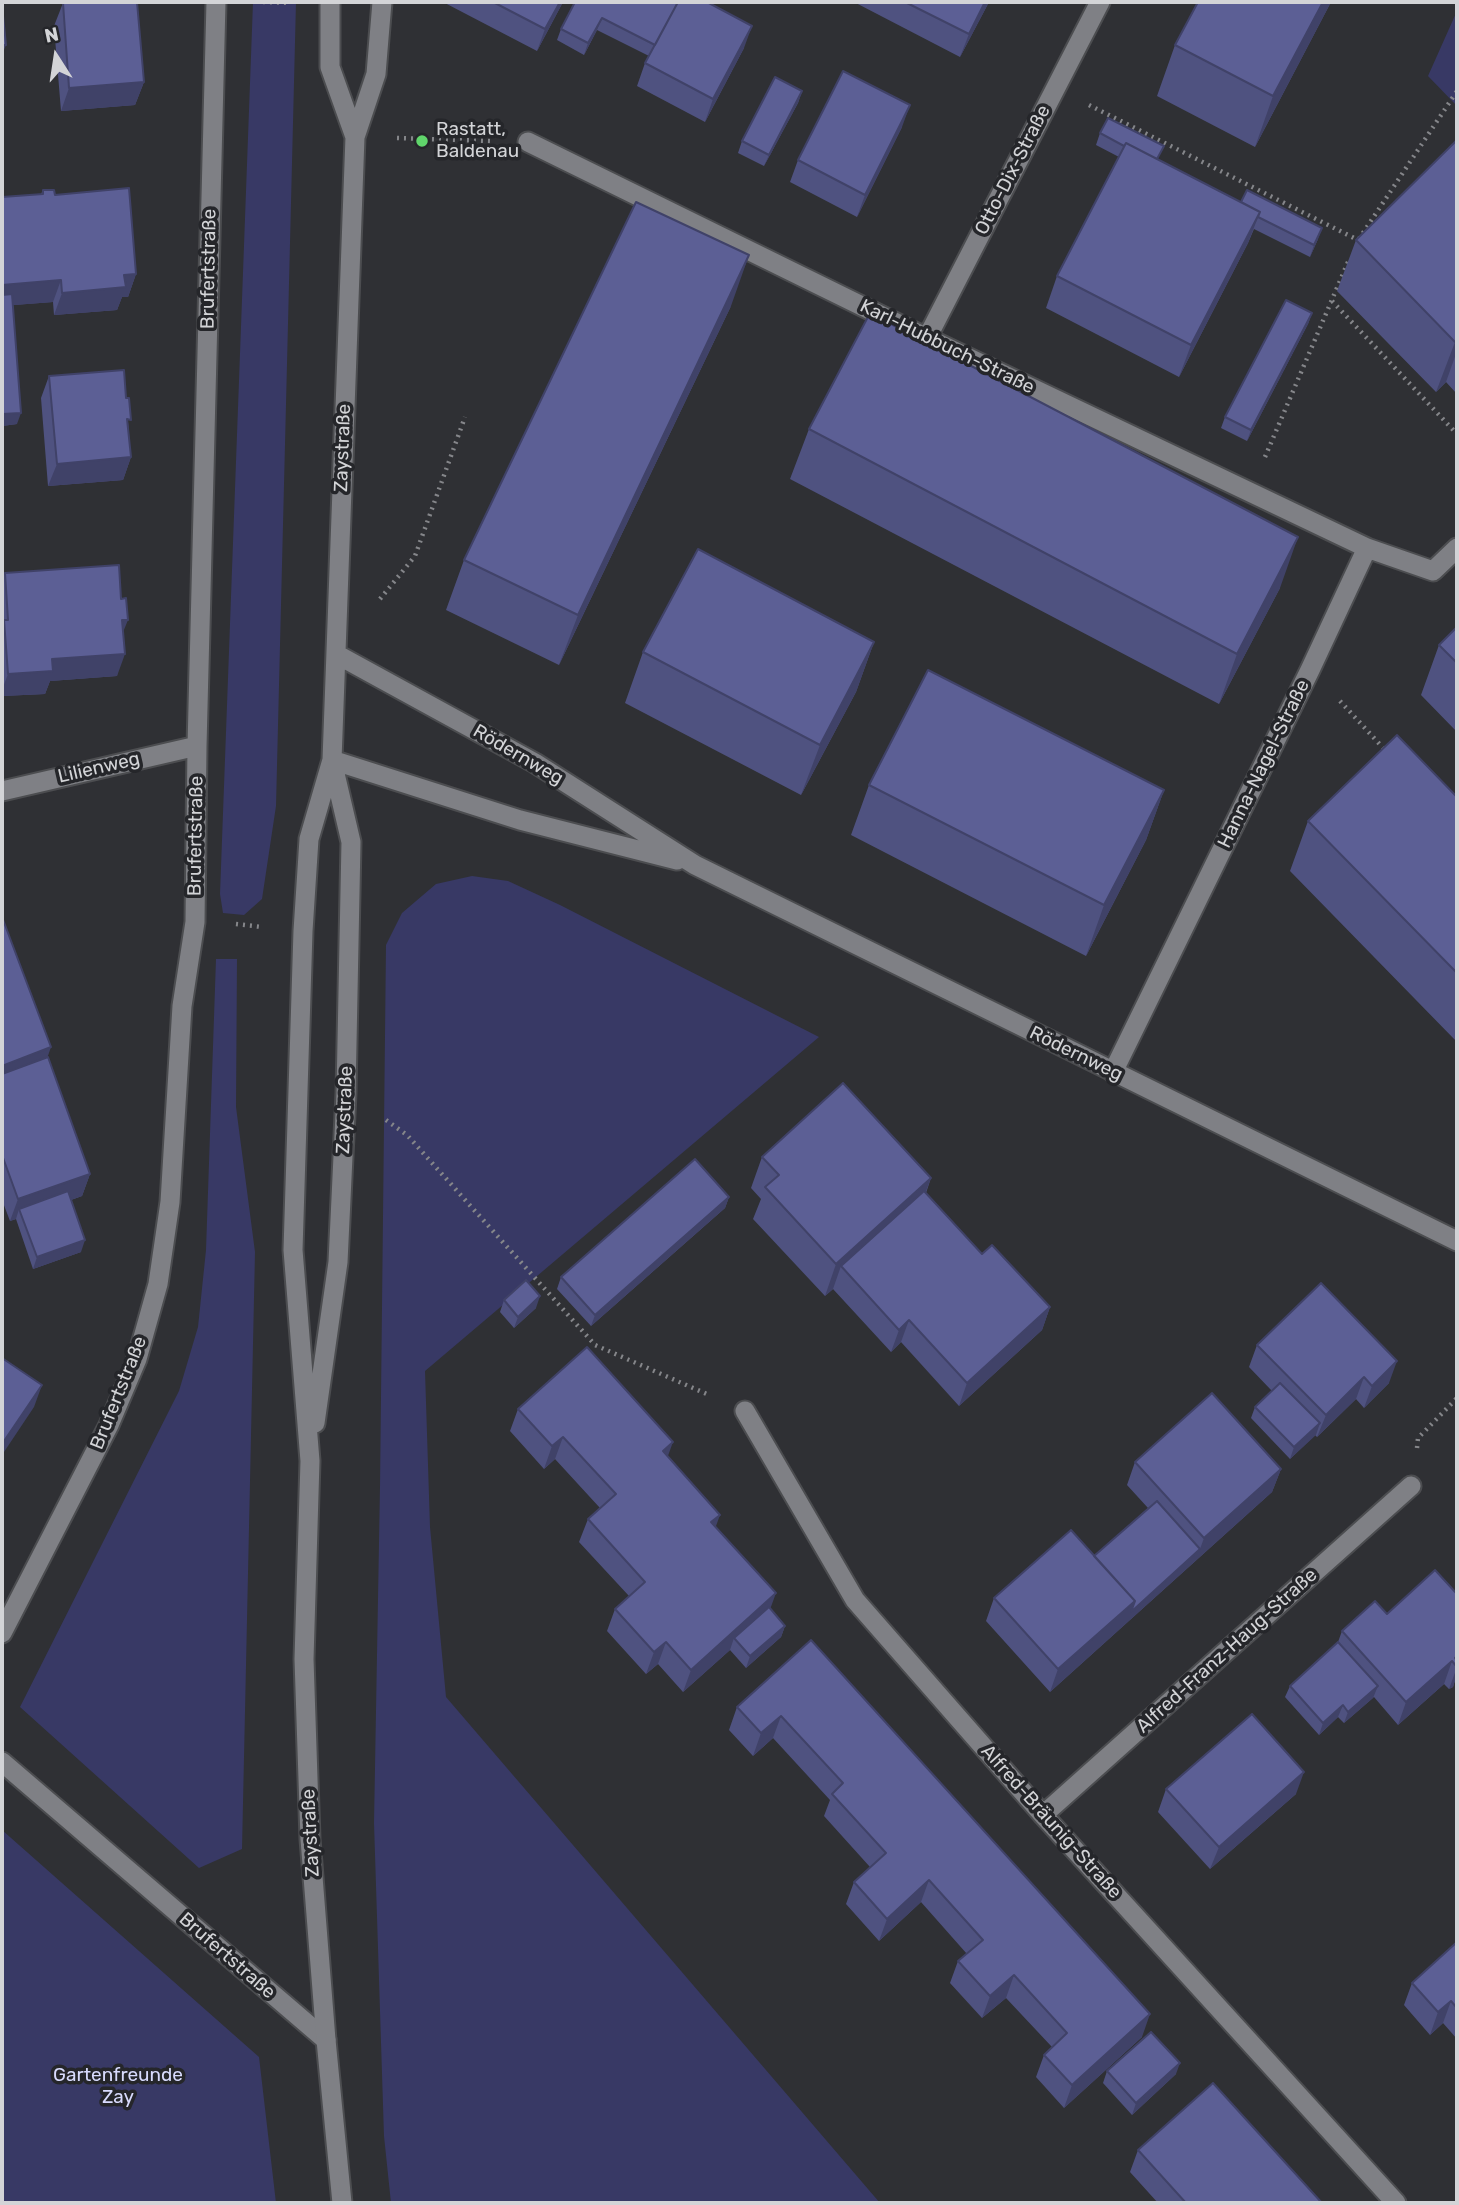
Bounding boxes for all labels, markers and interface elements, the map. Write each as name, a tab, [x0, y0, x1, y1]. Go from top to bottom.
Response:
north arrow	[21, 21, 91, 91]
text: N	[42, 22, 61, 48]
street label: Otto-Dix-Straße	[970, 101, 1056, 239]
place label: Rastatt, Baldenau	[436, 119, 519, 163]
marker: Rastatt, Baldenau	[414, 133, 430, 149]
street label: Brufertstraße	[197, 209, 221, 329]
street label: Karl-Hubbuch-Straße	[856, 295, 1038, 399]
street label: Zaystraße	[330, 403, 356, 493]
street label: Hanna-Nagel-Straße	[1213, 676, 1315, 852]
street label: Rödernweg	[469, 720, 567, 790]
street label: Lilienweg	[56, 748, 142, 788]
street label: Brufertstraße	[184, 776, 208, 896]
street label: Rödernweg	[1026, 1022, 1126, 1086]
street label: Zaystraße	[332, 1065, 358, 1155]
street label: Brufertstraße	[86, 1333, 152, 1453]
street label: Alfred-Franz-Haug-Straße	[1132, 1564, 1322, 1738]
street label: Alfred-Bräunig-Straße	[976, 1740, 1126, 1904]
street label: Zaystraße	[297, 1788, 325, 1878]
street label: Brufertstraße	[174, 1908, 280, 2004]
park label: Gartenfreunde Zay	[53, 2065, 183, 2109]

